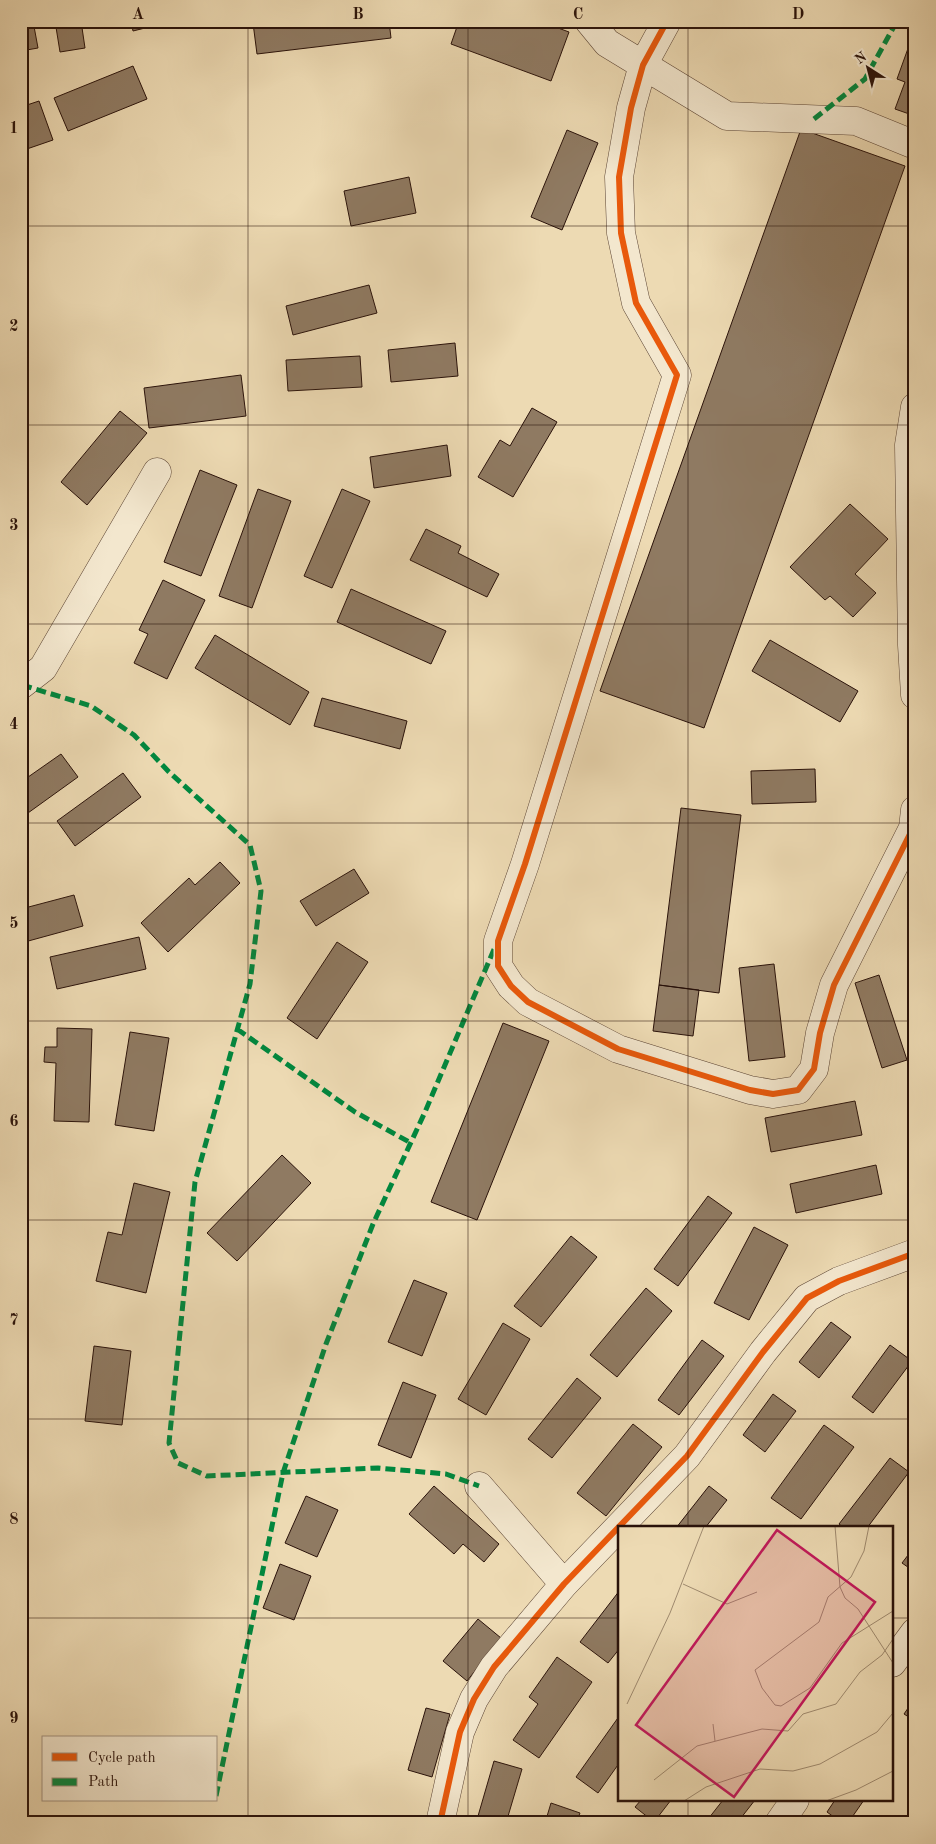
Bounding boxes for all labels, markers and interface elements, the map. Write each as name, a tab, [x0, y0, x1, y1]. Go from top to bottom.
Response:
text: A	[132, 7, 144, 23]
text: B	[352, 7, 364, 23]
text: C	[573, 7, 583, 23]
text: D	[792, 7, 804, 23]
north arrow	[844, 42, 894, 92]
text: N	[853, 49, 870, 67]
text: 1	[9, 121, 19, 137]
text: 2	[9, 319, 19, 335]
text: 3	[9, 518, 19, 534]
text: 4	[9, 717, 19, 733]
text: 5	[9, 916, 19, 932]
text: 6	[9, 1114, 19, 1130]
text: 7	[9, 1313, 19, 1329]
text: 8	[9, 1512, 19, 1528]
inset map	[618, 1526, 894, 1802]
text: 9	[9, 1711, 19, 1727]
legend	[42, 1736, 218, 1802]
text: Cycle path	[88, 1751, 156, 1766]
text: Path	[88, 1775, 118, 1790]

